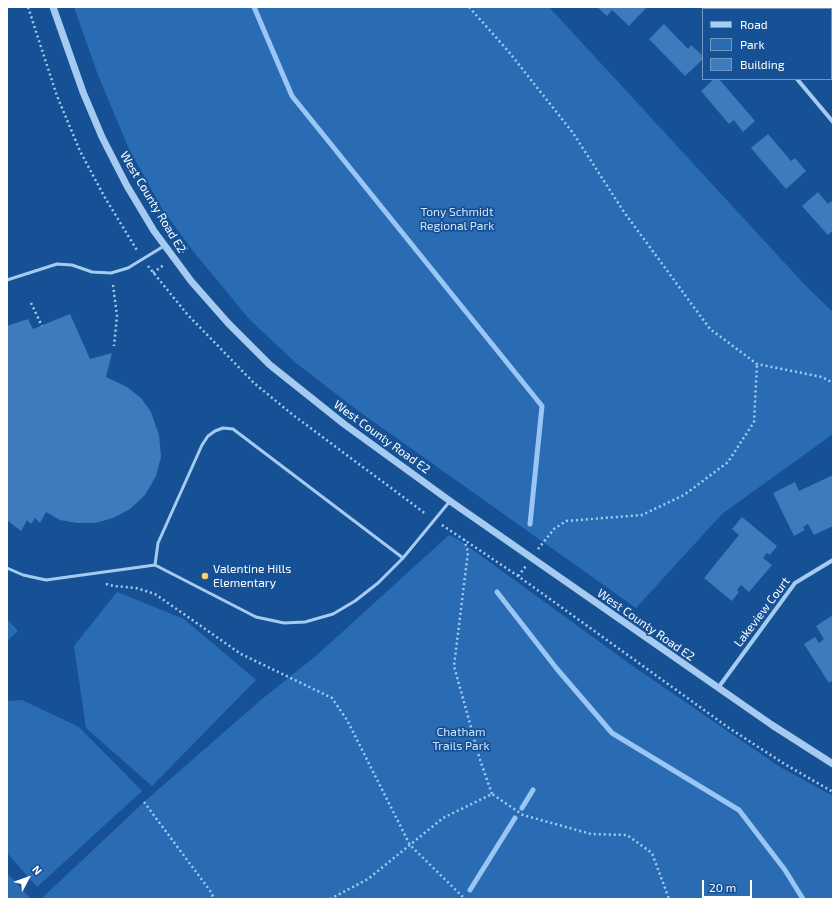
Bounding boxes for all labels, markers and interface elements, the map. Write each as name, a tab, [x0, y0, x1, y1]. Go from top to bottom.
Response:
legend	[702, 8, 832, 80]
text: Road	[740, 17, 768, 31]
text: Park	[740, 37, 765, 51]
text: Building	[740, 57, 784, 71]
street label: West County Road E2	[117, 149, 189, 255]
park label: Tony Schmidt Regional Park	[420, 205, 494, 233]
street label: West County Road E2	[331, 397, 433, 477]
place label: Valentine Hills Elementary	[213, 562, 291, 590]
marker: Valentine Hills Elementary	[200, 571, 210, 581]
street label: Lakeview Court	[731, 574, 793, 650]
street label: West County Road E2	[594, 586, 698, 664]
park label: Chatham Trails Park	[432, 725, 490, 753]
north arrow	[8, 858, 48, 898]
text: N	[30, 863, 45, 877]
scale bar	[704, 872, 754, 898]
text: 20 m	[709, 880, 736, 894]

